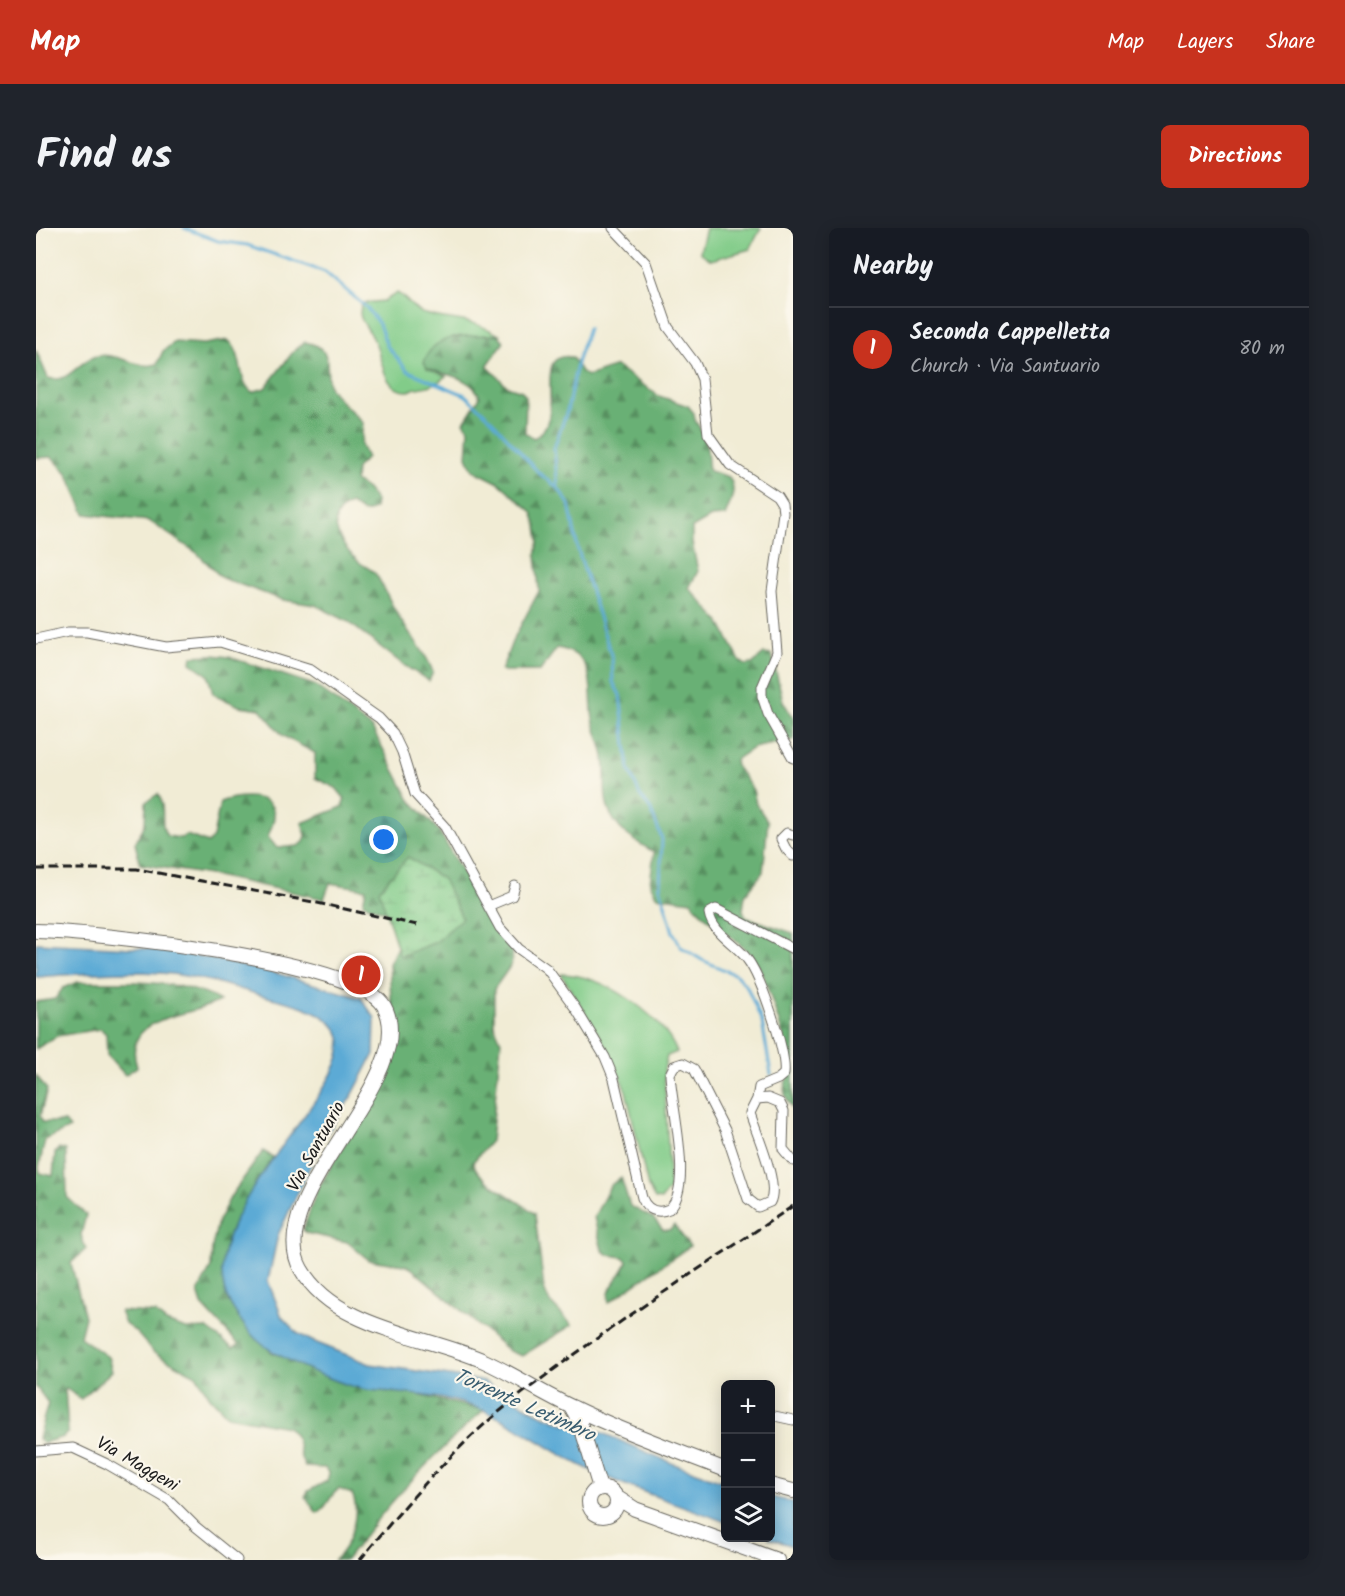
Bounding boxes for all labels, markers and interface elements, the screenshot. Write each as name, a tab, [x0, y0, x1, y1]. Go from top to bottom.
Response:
text: Map	[30, 20, 81, 65]
text: Map	[1107, 26, 1144, 59]
text: Layers	[1177, 26, 1233, 59]
text: Share	[1266, 26, 1315, 59]
text: Find us	[36, 123, 172, 190]
button: Directions	[1161, 125, 1309, 188]
text: Nearby	[853, 246, 933, 288]
text: Seconda Cappelletta	[910, 316, 1110, 351]
text: 1	[869, 333, 876, 365]
text: 80 m	[1239, 333, 1285, 365]
text: Church · Via Santuario	[910, 351, 1100, 383]
your location	[369, 825, 398, 854]
pin: 1	[342, 952, 380, 998]
street label: Via Santuario	[280, 1096, 354, 1198]
water label: Torrente Letimbro	[448, 1360, 602, 1452]
map controls	[721, 1380, 775, 1542]
button: +	[721, 1380, 775, 1434]
street label: Via Maggeni	[90, 1430, 184, 1501]
button: −	[721, 1434, 775, 1488]
button: layers	[721, 1488, 775, 1542]

